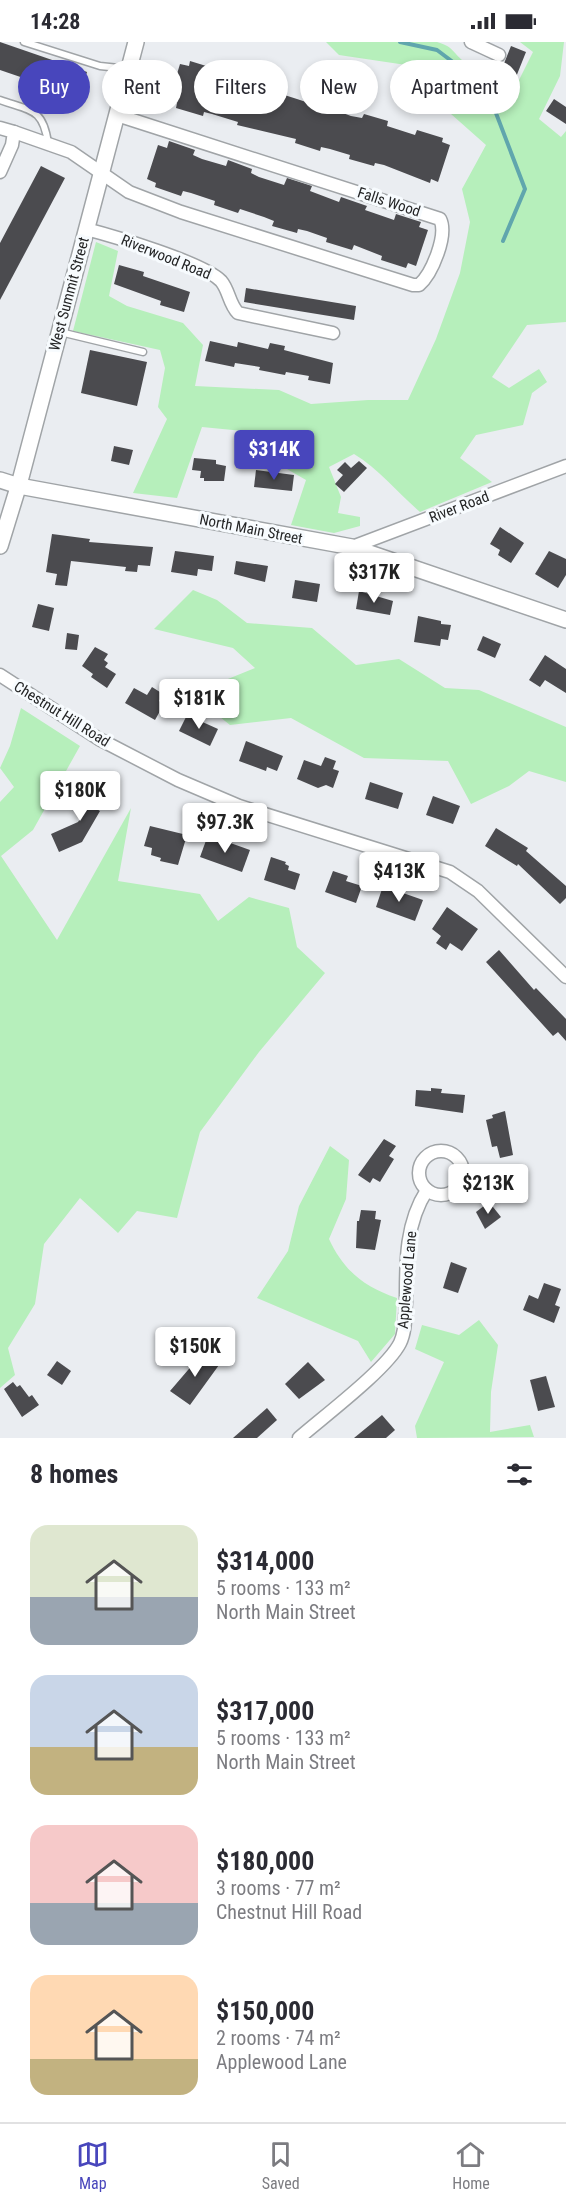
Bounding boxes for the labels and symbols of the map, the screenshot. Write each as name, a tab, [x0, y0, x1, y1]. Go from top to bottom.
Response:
street label: Falls Wood	[355, 183, 423, 221]
street label: Riverwood Road	[118, 231, 214, 283]
street label: West Summit Street	[45, 235, 93, 353]
pin: $314K	[232, 430, 316, 481]
street label: River Road	[426, 487, 492, 527]
street label: North Main Street	[198, 510, 304, 548]
pin: $317K	[332, 553, 416, 604]
street label: Chestnut Hill Road	[11, 677, 113, 751]
pin: $181K	[157, 679, 241, 730]
pin: $180K	[38, 771, 122, 822]
pin: $97.3K	[176, 803, 274, 854]
pin: $413K	[357, 852, 441, 903]
pin: $213K	[446, 1164, 530, 1215]
street label: Applewood Lane	[394, 1230, 420, 1330]
pin: $150K	[153, 1327, 237, 1378]

